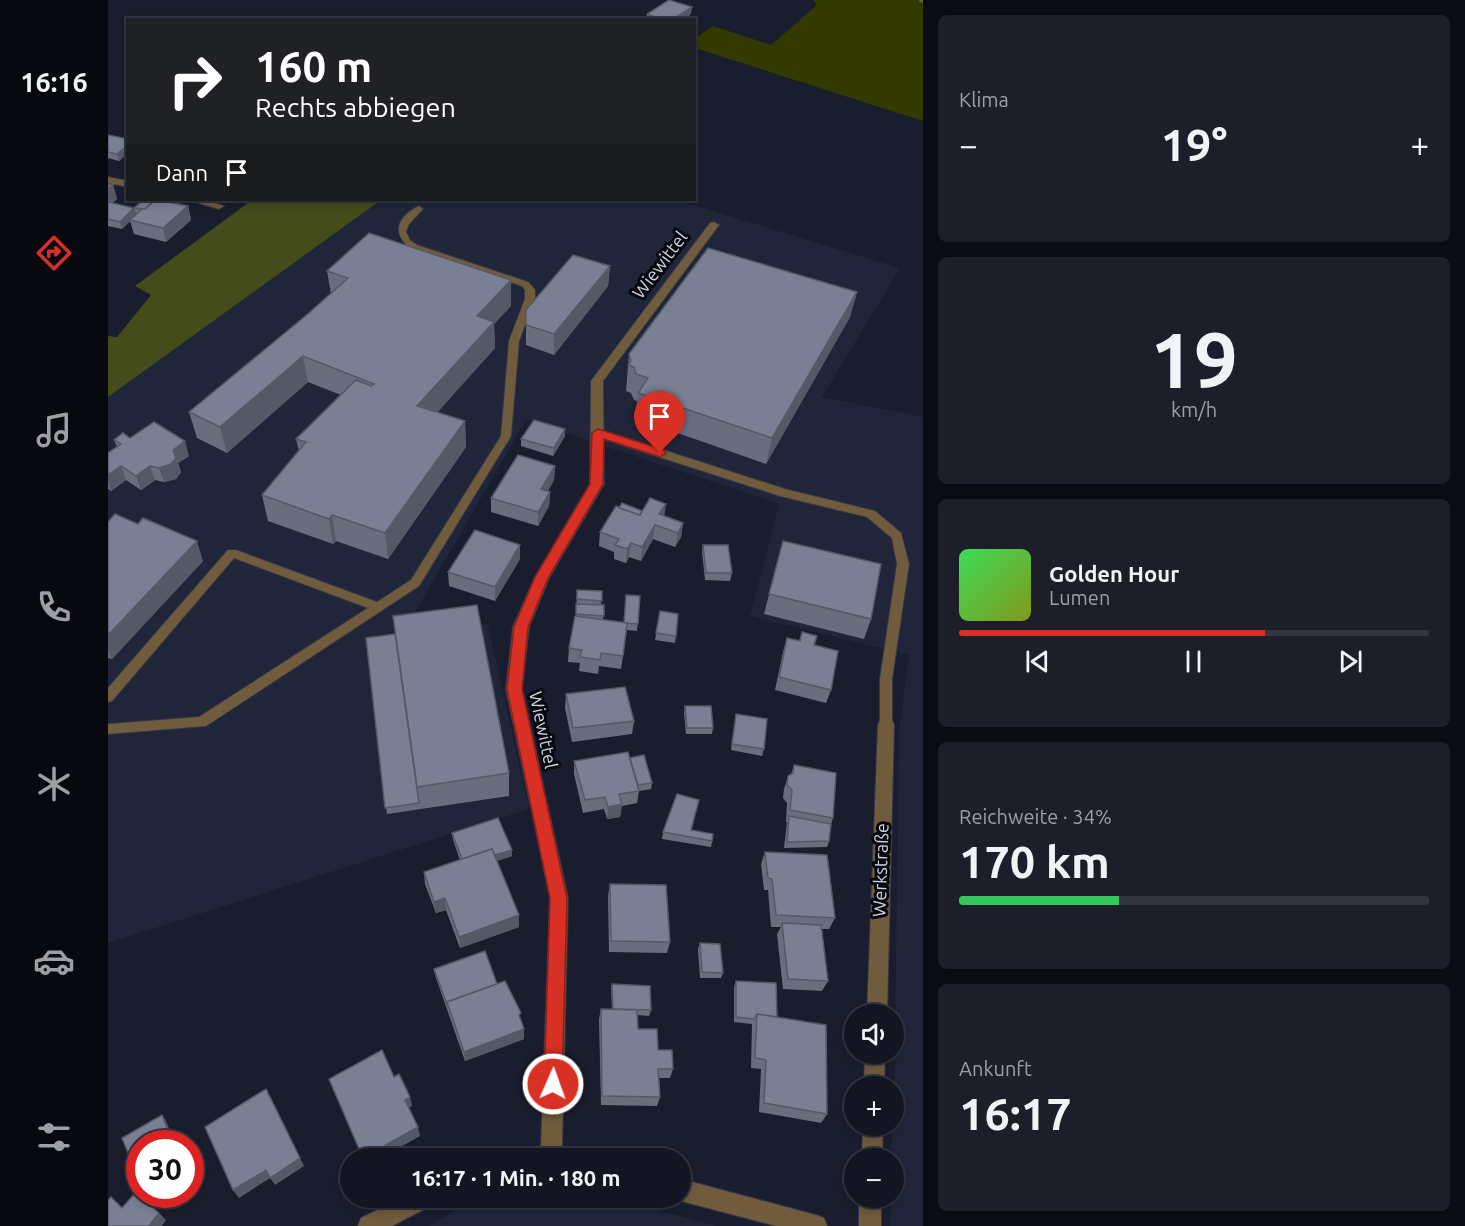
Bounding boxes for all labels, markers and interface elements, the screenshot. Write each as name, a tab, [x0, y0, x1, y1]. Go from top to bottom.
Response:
icon: right	[156, 42, 234, 120]
text: 160 m	[255, 43, 372, 90]
text: 16:16	[20, 67, 88, 97]
text: Klima	[959, 88, 1009, 111]
text: Rechts abbiegen	[255, 92, 456, 122]
text: 19°	[1161, 119, 1227, 170]
text: −	[959, 126, 978, 163]
text: +	[1410, 126, 1429, 163]
icon: arrive	[220, 156, 253, 189]
text: Dann	[156, 160, 208, 185]
street label: Wiewittel	[628, 227, 691, 302]
icon: directions	[33, 232, 75, 274]
text: 19	[1150, 315, 1238, 403]
pin	[634, 391, 685, 453]
text: km/h	[1171, 398, 1217, 421]
icon: arrive	[643, 400, 676, 433]
icon: music	[33, 409, 75, 451]
text: Golden Hour	[1049, 561, 1179, 586]
icon: phone	[33, 586, 75, 628]
text: Lumen	[1049, 586, 1110, 609]
icon: previous	[1021, 645, 1054, 678]
icon: pause	[1177, 645, 1210, 678]
icon: next	[1334, 645, 1367, 678]
street label: Wiewittel	[526, 689, 562, 770]
icon: climate	[33, 763, 75, 805]
text: Reichweite · 34%	[959, 805, 1112, 828]
street label: Werkstraße	[868, 823, 892, 917]
text: 170 km	[959, 836, 1110, 887]
icon: car	[33, 940, 75, 982]
map controls	[844, 1004, 904, 1208]
button: sound	[844, 1004, 904, 1064]
position arrow	[521, 1052, 585, 1116]
text: Ankunft	[959, 1057, 1032, 1080]
button: +	[844, 1076, 904, 1136]
text: 16:17	[959, 1088, 1072, 1139]
icon: filters	[33, 1116, 75, 1158]
speed limit sign: 30	[126, 1130, 204, 1208]
button: −	[844, 1148, 904, 1208]
text: 16:17 · 1 Min. · 180 m	[411, 1165, 620, 1190]

